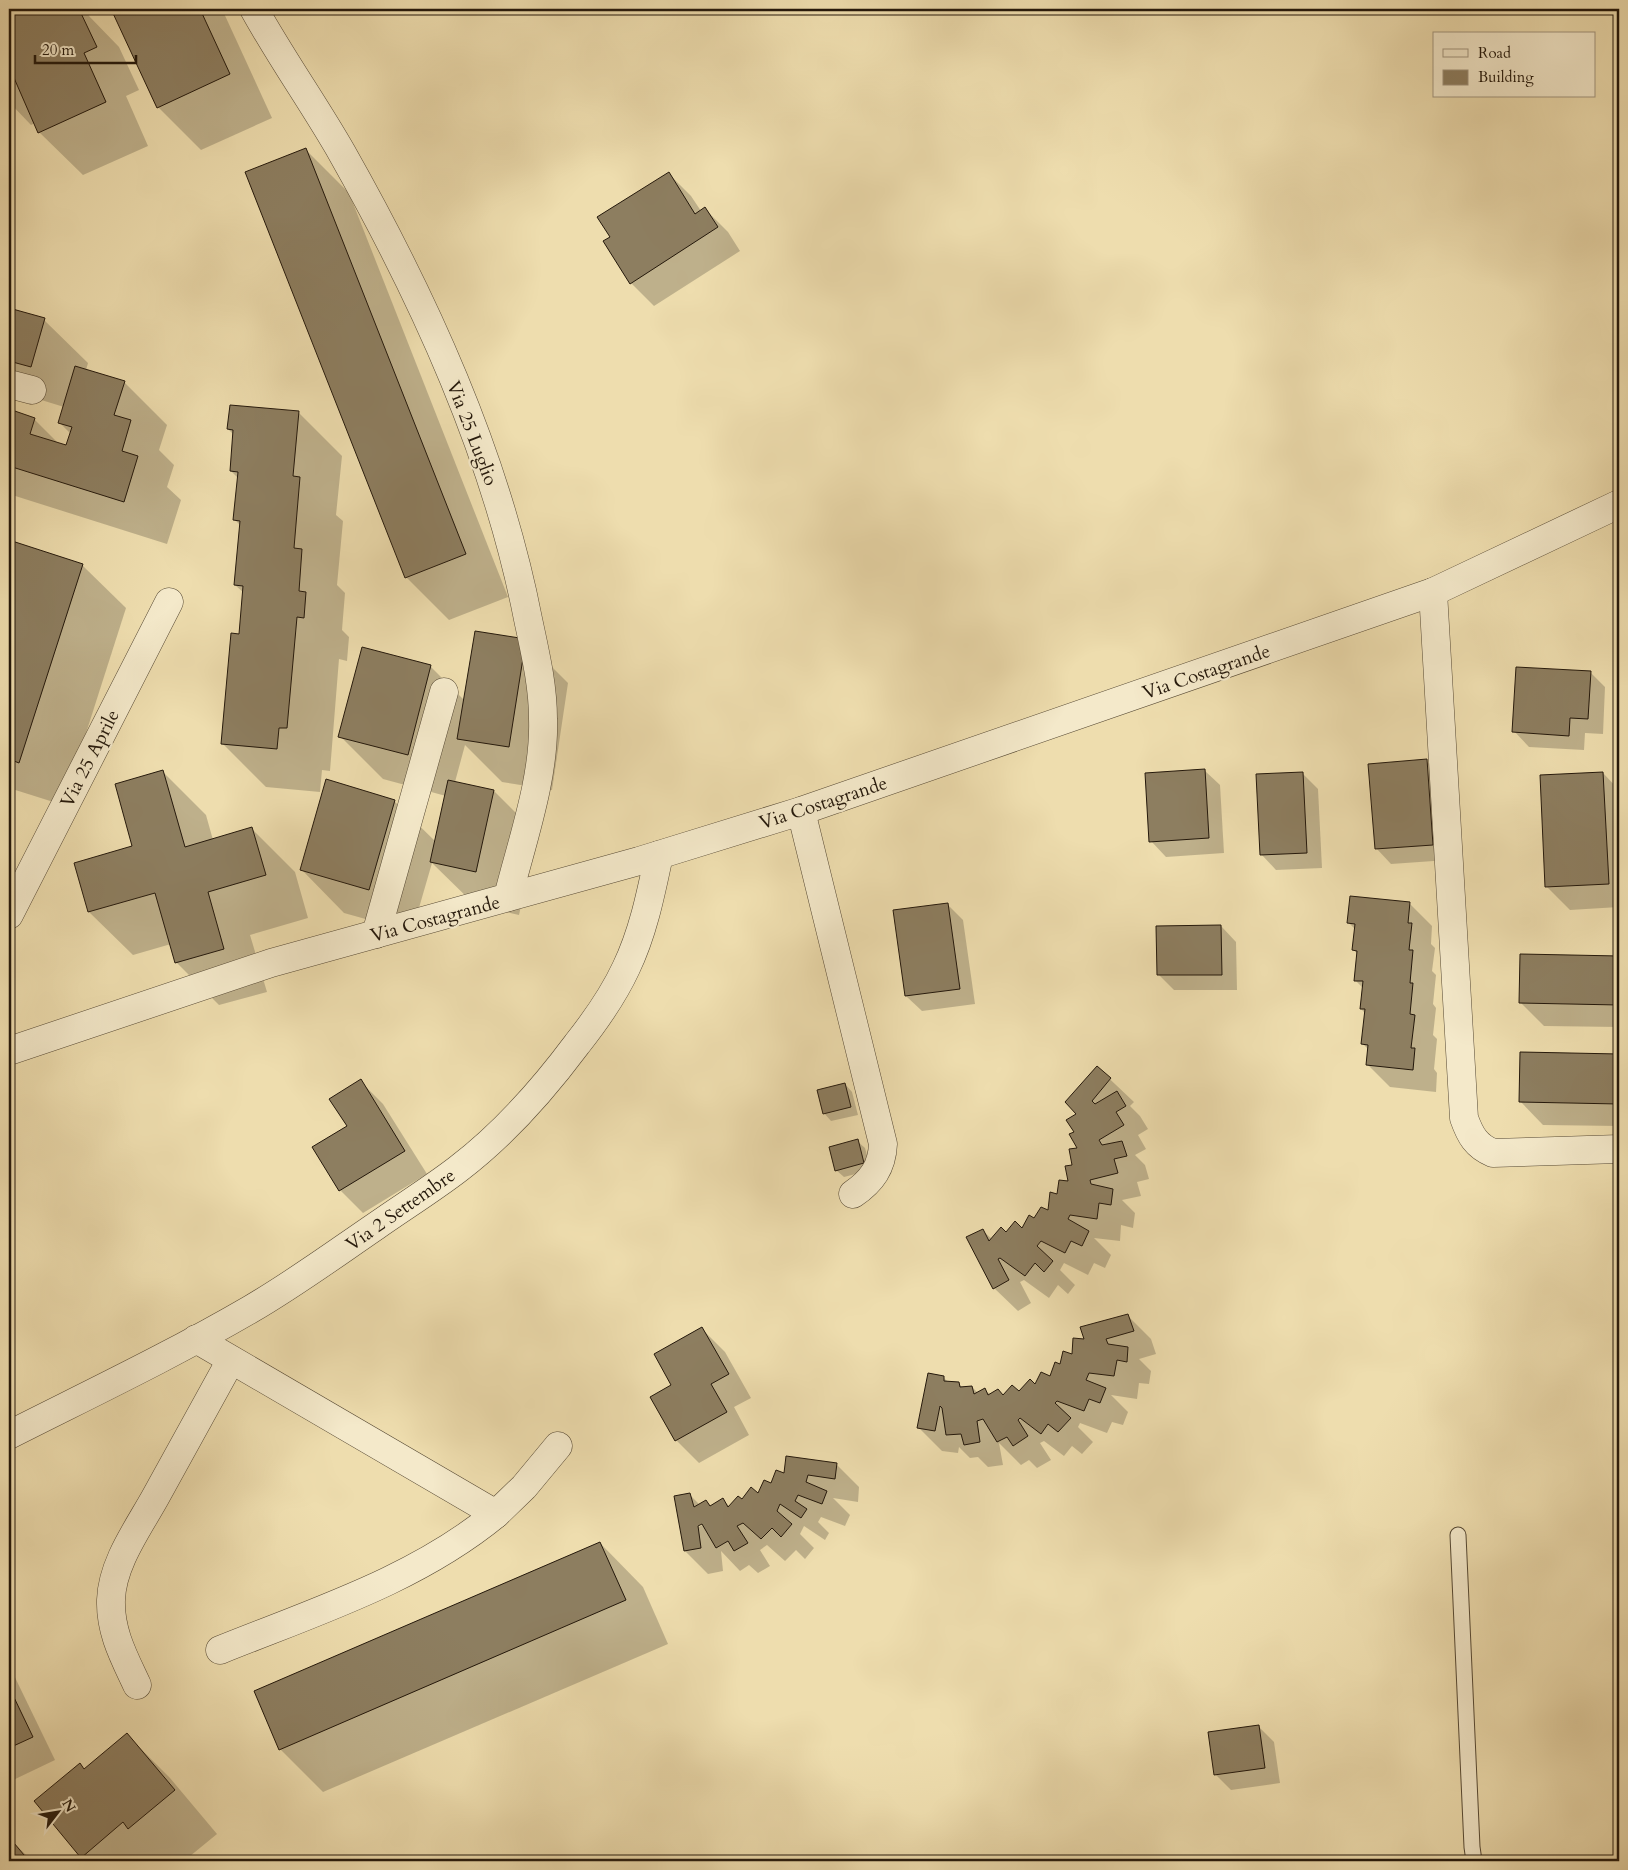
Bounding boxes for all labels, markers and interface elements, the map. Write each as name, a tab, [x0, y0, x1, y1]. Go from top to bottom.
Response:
scale bar	[35, 32, 136, 64]
legend	[1433, 32, 1596, 98]
text: 20 m	[42, 40, 74, 60]
text: Road	[1478, 43, 1511, 63]
text: Building	[1478, 67, 1534, 87]
street label: Via 25 Luglio	[440, 377, 504, 489]
street label: Via Costagrande	[1139, 638, 1274, 706]
street label: Via 25 Aprile	[54, 705, 126, 812]
street label: Via Costagrande	[756, 770, 891, 836]
street label: Via Costagrande	[368, 889, 503, 949]
street label: Via 2 Settembre	[341, 1162, 460, 1257]
north arrow	[32, 1788, 82, 1838]
text: N	[57, 1795, 80, 1816]

